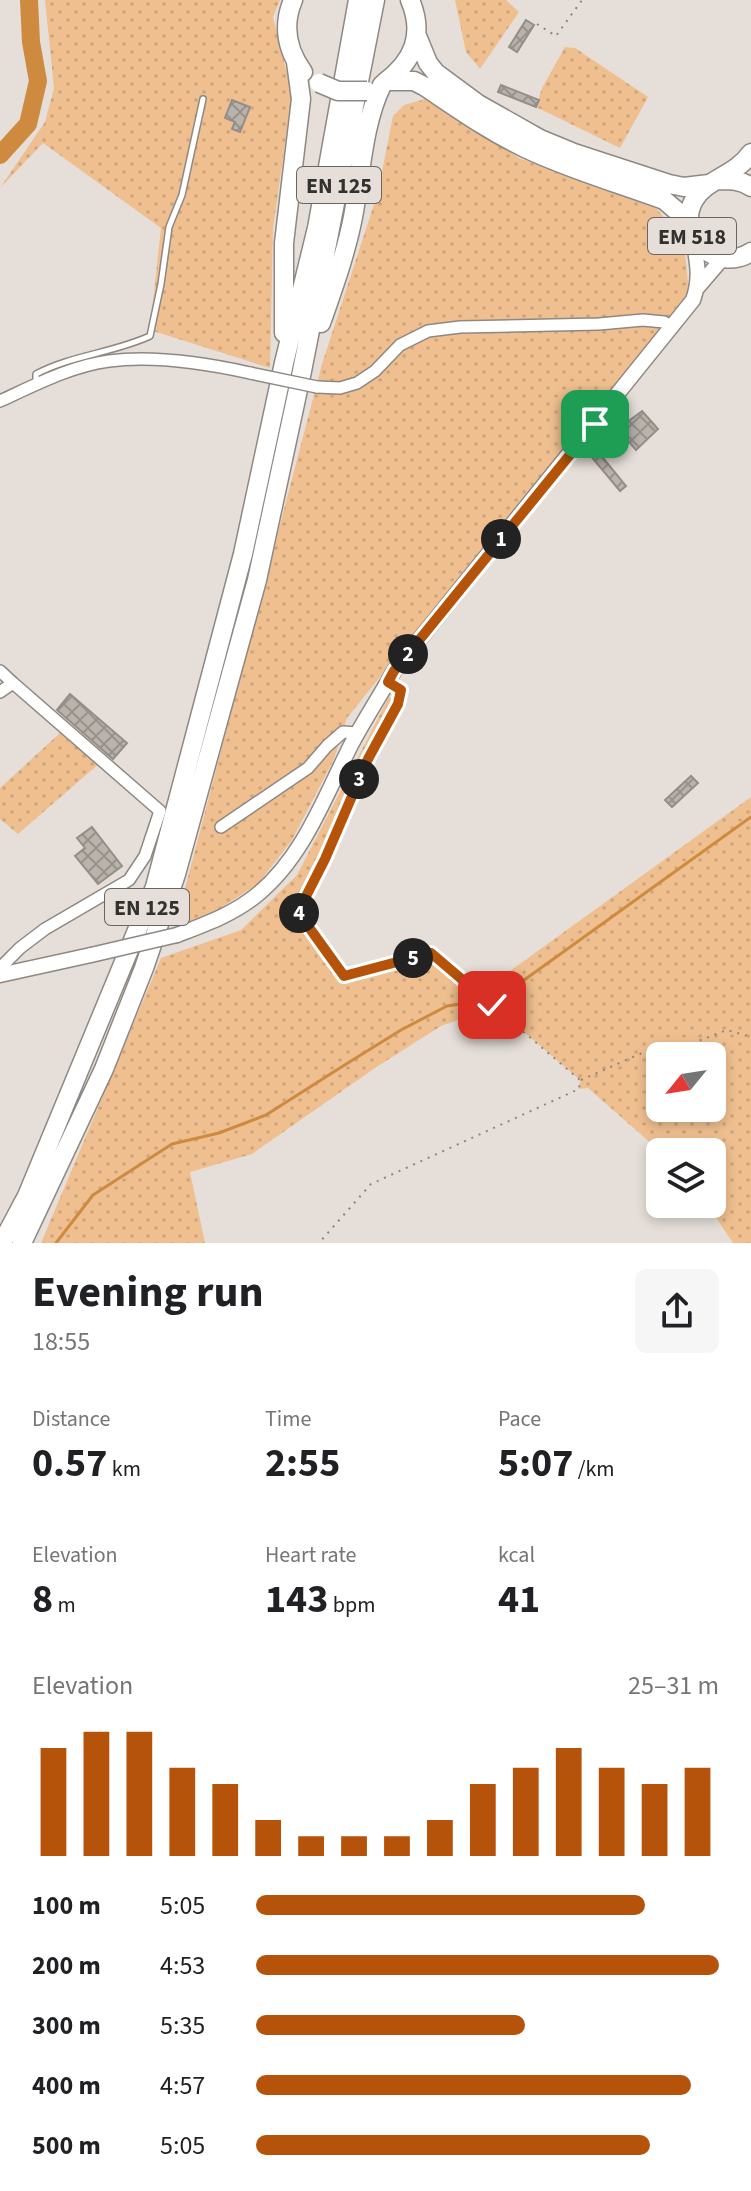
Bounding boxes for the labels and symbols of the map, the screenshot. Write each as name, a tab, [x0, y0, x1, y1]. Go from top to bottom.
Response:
road number: EN 125	[297, 167, 381, 203]
road number: EM 518	[648, 218, 736, 254]
pin	[561, 390, 629, 458]
pin: 1	[481, 519, 521, 559]
pin: 2	[388, 634, 428, 674]
pin: 3	[339, 759, 379, 799]
road number: EN 125	[105, 889, 189, 925]
pin: 4	[279, 893, 319, 933]
pin: 5	[393, 938, 433, 978]
pin	[458, 971, 526, 1039]
north arrow	[646, 1042, 726, 1122]

